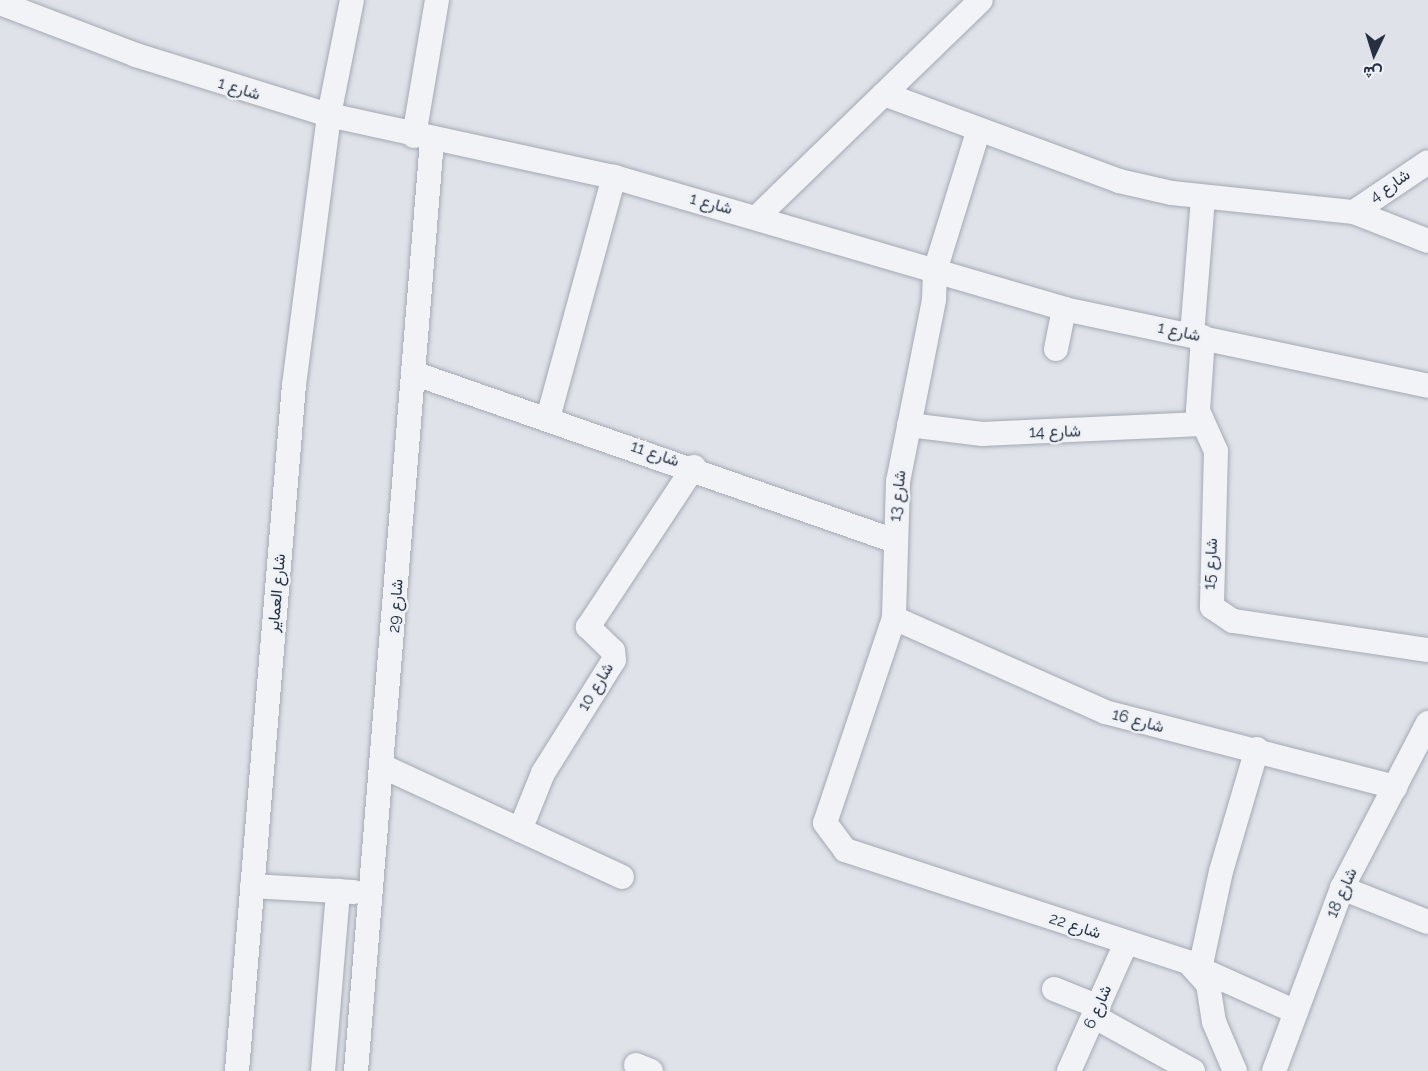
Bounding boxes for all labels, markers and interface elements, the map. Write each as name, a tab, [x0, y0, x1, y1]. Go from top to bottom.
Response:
north arrow	[1344, 24, 1404, 84]
text: ش	[1362, 62, 1383, 83]
street label: شارع 1	[216, 74, 262, 104]
street label: شارع 4	[1366, 165, 1414, 207]
street label: شارع 1	[688, 189, 734, 219]
street label: شارع 1	[1156, 318, 1202, 346]
street label: شارع 14	[1029, 422, 1081, 442]
street label: شارع 11	[628, 437, 682, 471]
street label: شارع 13	[886, 469, 910, 523]
street label: شارع 15	[1200, 538, 1222, 590]
street label: شارع العماير	[264, 553, 290, 633]
street label: شارع 29	[385, 578, 407, 634]
street label: شارع 10	[574, 659, 618, 715]
street label: شارع 16	[1110, 705, 1166, 737]
street label: شارع 18	[1323, 865, 1361, 921]
street label: شارع 22	[1047, 909, 1103, 943]
street label: شارع 6	[1080, 982, 1116, 1032]

